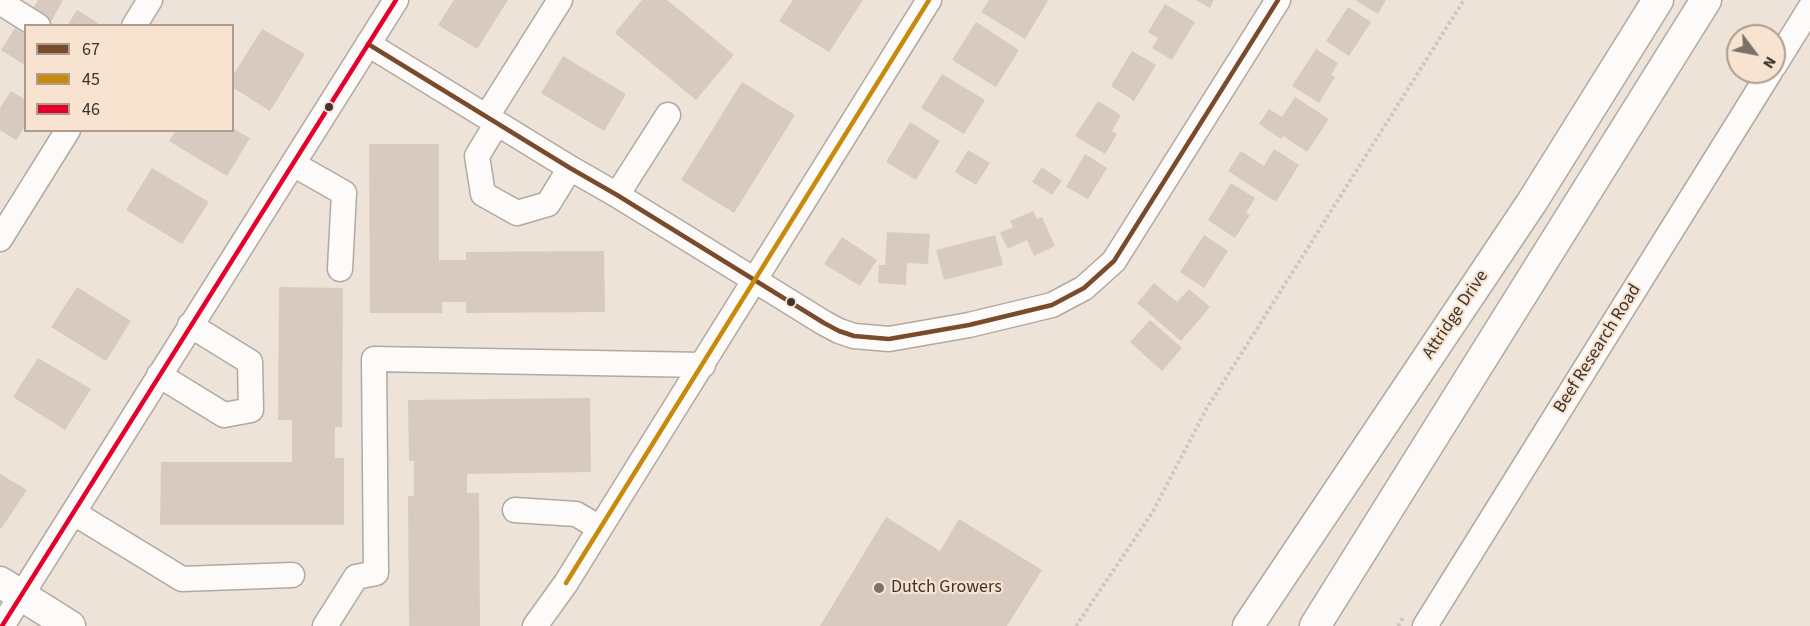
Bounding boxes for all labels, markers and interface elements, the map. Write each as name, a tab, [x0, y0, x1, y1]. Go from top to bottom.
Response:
legend	[24, 24, 234, 132]
north arrow	[1726, 24, 1786, 84]
text: 67	[82, 37, 100, 62]
text: N	[1757, 52, 1782, 73]
text: 45	[82, 67, 100, 92]
text: 46	[82, 97, 100, 122]
unlabelled marker	[323, 101, 335, 113]
street label: Attridge Drive	[1418, 267, 1494, 363]
street label: Beef Research Road	[1550, 281, 1646, 417]
unlabelled marker	[785, 296, 797, 308]
place label: Dutch Growers	[891, 577, 1002, 599]
marker: Dutch Growers	[872, 581, 886, 595]

